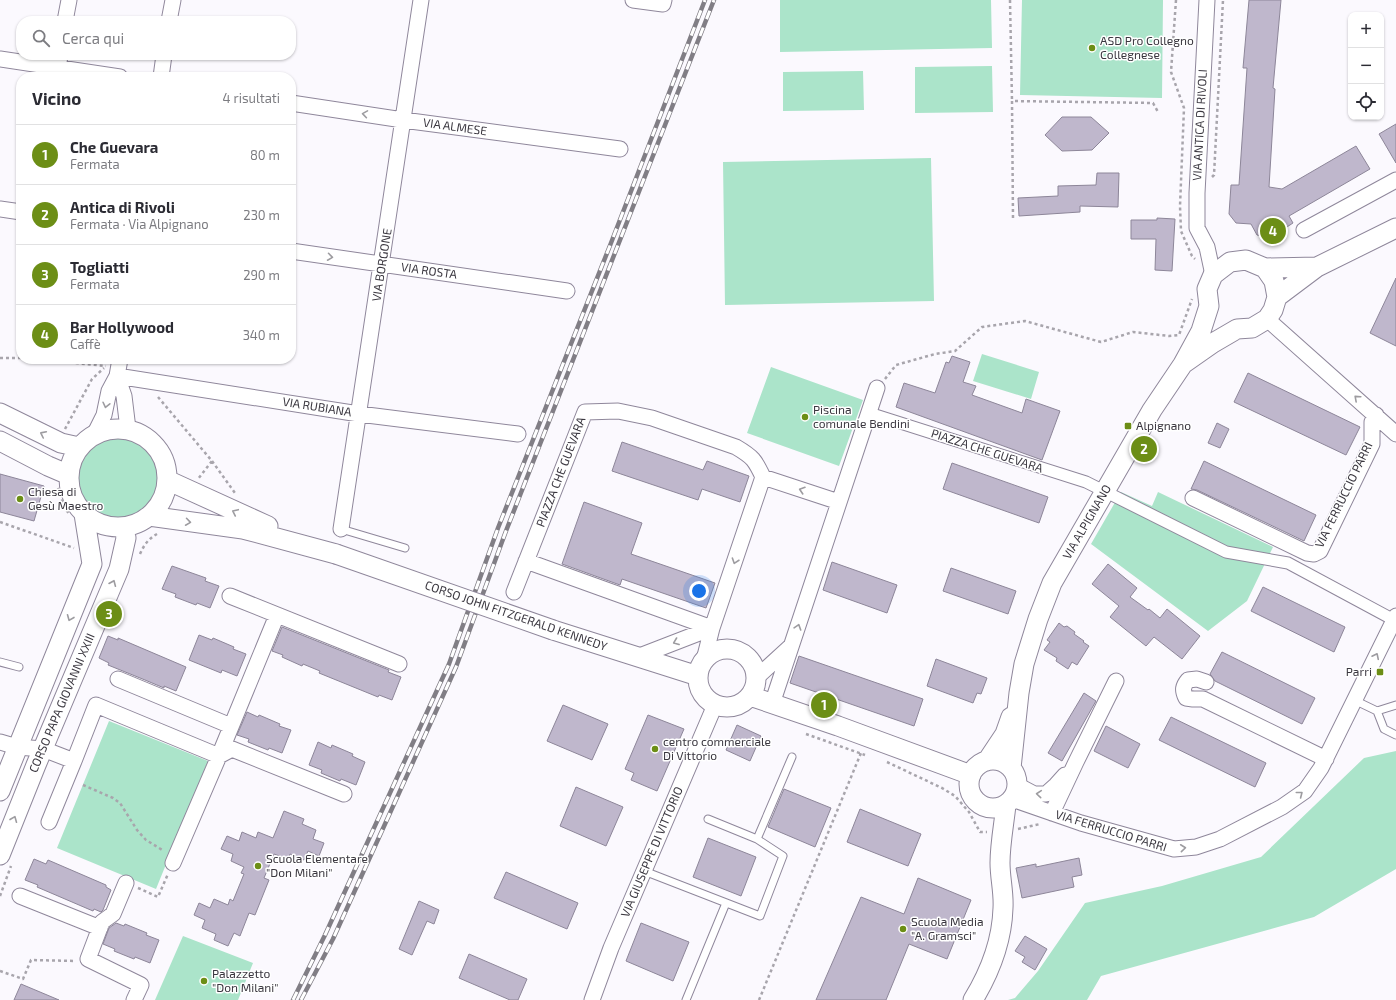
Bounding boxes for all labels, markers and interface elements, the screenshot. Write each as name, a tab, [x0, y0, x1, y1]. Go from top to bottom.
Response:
map controls	[1348, 12, 1384, 120]
button: +	[1348, 12, 1384, 48]
search box	[16, 16, 296, 60]
icon: search	[30, 27, 52, 49]
text: Cerca qui	[62, 29, 124, 47]
place label: ASD Pro Collegno Collegnese	[1100, 33, 1194, 61]
marker: ASD Pro Collegno Collegnese	[1087, 43, 1097, 53]
button: −	[1348, 48, 1384, 84]
street label: VIA ANTICA DI RIVOLI	[1189, 69, 1209, 181]
button: locate	[1348, 84, 1384, 120]
text: Vicino	[32, 88, 81, 108]
text: 4 risultati	[223, 90, 280, 106]
one-way arrow	[362, 110, 368, 119]
street label: VIA ALMESE	[422, 115, 488, 137]
text: Che Guevara	[70, 138, 158, 156]
text: 1	[42, 147, 48, 163]
text: 80 m	[250, 147, 280, 163]
text: Fermata	[70, 156, 120, 172]
text: Antica di Rivoli	[70, 198, 175, 216]
text: 2	[41, 207, 49, 223]
text: 230 m	[243, 207, 280, 223]
text: Fermata · Via Alpignano	[70, 216, 209, 232]
pin: 4	[1260, 216, 1286, 246]
street label: VIA BORGONE	[368, 227, 394, 302]
one-way arrow	[326, 252, 333, 261]
text: Togliatti	[70, 258, 129, 276]
street label: VIA ROSTA	[400, 259, 458, 281]
text: 3	[41, 267, 49, 283]
text: 290 m	[243, 267, 280, 283]
text: Fermata	[70, 276, 120, 292]
text: Bar Hollywood	[70, 318, 174, 336]
text: 4	[41, 327, 49, 343]
text: 340 m	[243, 327, 280, 343]
text: Caffè	[70, 336, 101, 352]
street label: VIA RUBIANA	[282, 394, 353, 418]
one-way arrow	[1354, 396, 1361, 403]
one-way arrow	[103, 401, 111, 408]
place label: Piscina comunale Bendini	[813, 402, 910, 430]
marker: Piscina comunale Bendini	[800, 412, 810, 422]
street label: PIAZZA CHE GUEVARA	[533, 414, 588, 529]
place label: Alpignano	[1136, 418, 1191, 432]
marker: Alpignano	[1123, 421, 1133, 431]
street label: PIAZZA CHE GUEVARA	[930, 425, 1046, 475]
one-way arrow	[39, 431, 47, 439]
pin: 2	[1131, 434, 1157, 464]
street label: VIA FERRUCCIO PARRI	[1311, 439, 1375, 550]
street label: VIA ALPIGNANO	[1059, 482, 1113, 561]
place label: Chiesa di Gesù Maestro	[28, 484, 103, 512]
one-way arrow	[799, 486, 806, 495]
marker: Chiesa di Gesù Maestro	[15, 494, 25, 504]
one-way arrow	[232, 509, 240, 517]
one-way arrow	[185, 517, 191, 526]
one-way arrow	[731, 558, 739, 565]
street label: CORSO JOHN FITZGERALD KENNEDY	[423, 577, 609, 653]
one-way arrow	[109, 580, 117, 587]
your location	[689, 581, 709, 601]
pin: 3	[96, 599, 122, 629]
one-way arrow	[66, 615, 74, 622]
one-way arrow	[793, 624, 802, 631]
street label: CORSO PAPA GIOVANNI XXIII	[25, 631, 97, 774]
one-way arrow	[672, 637, 679, 645]
one-way arrow	[1371, 653, 1379, 661]
place label: Parri	[1346, 664, 1372, 678]
marker: Parri	[1375, 667, 1385, 677]
pin: 1	[811, 690, 837, 720]
place label: centro commerciale Di Vittorio	[663, 734, 771, 762]
marker: centro commerciale Di Vittorio	[650, 744, 660, 754]
street label: VIA GIUSEPPE DI VITTORIO	[617, 784, 685, 919]
one-way arrow	[1035, 789, 1042, 798]
one-way arrow	[1296, 792, 1303, 799]
street label: VIA FERRUCCIO PARRI	[1054, 806, 1169, 854]
one-way arrow	[10, 816, 18, 823]
one-way arrow	[1180, 844, 1186, 853]
place label: Scuola Elementare "Don Milani"	[266, 851, 368, 879]
marker: Scuola Elementare "Don Milani"	[253, 861, 263, 871]
place label: Scuola Media "A. Gramsci"	[911, 914, 984, 942]
marker: Scuola Media "A. Gramsci"	[898, 924, 908, 934]
place label: Palazzetto "Don Milani"	[212, 966, 279, 994]
marker: Palazzetto "Don Milani"	[199, 976, 209, 986]

